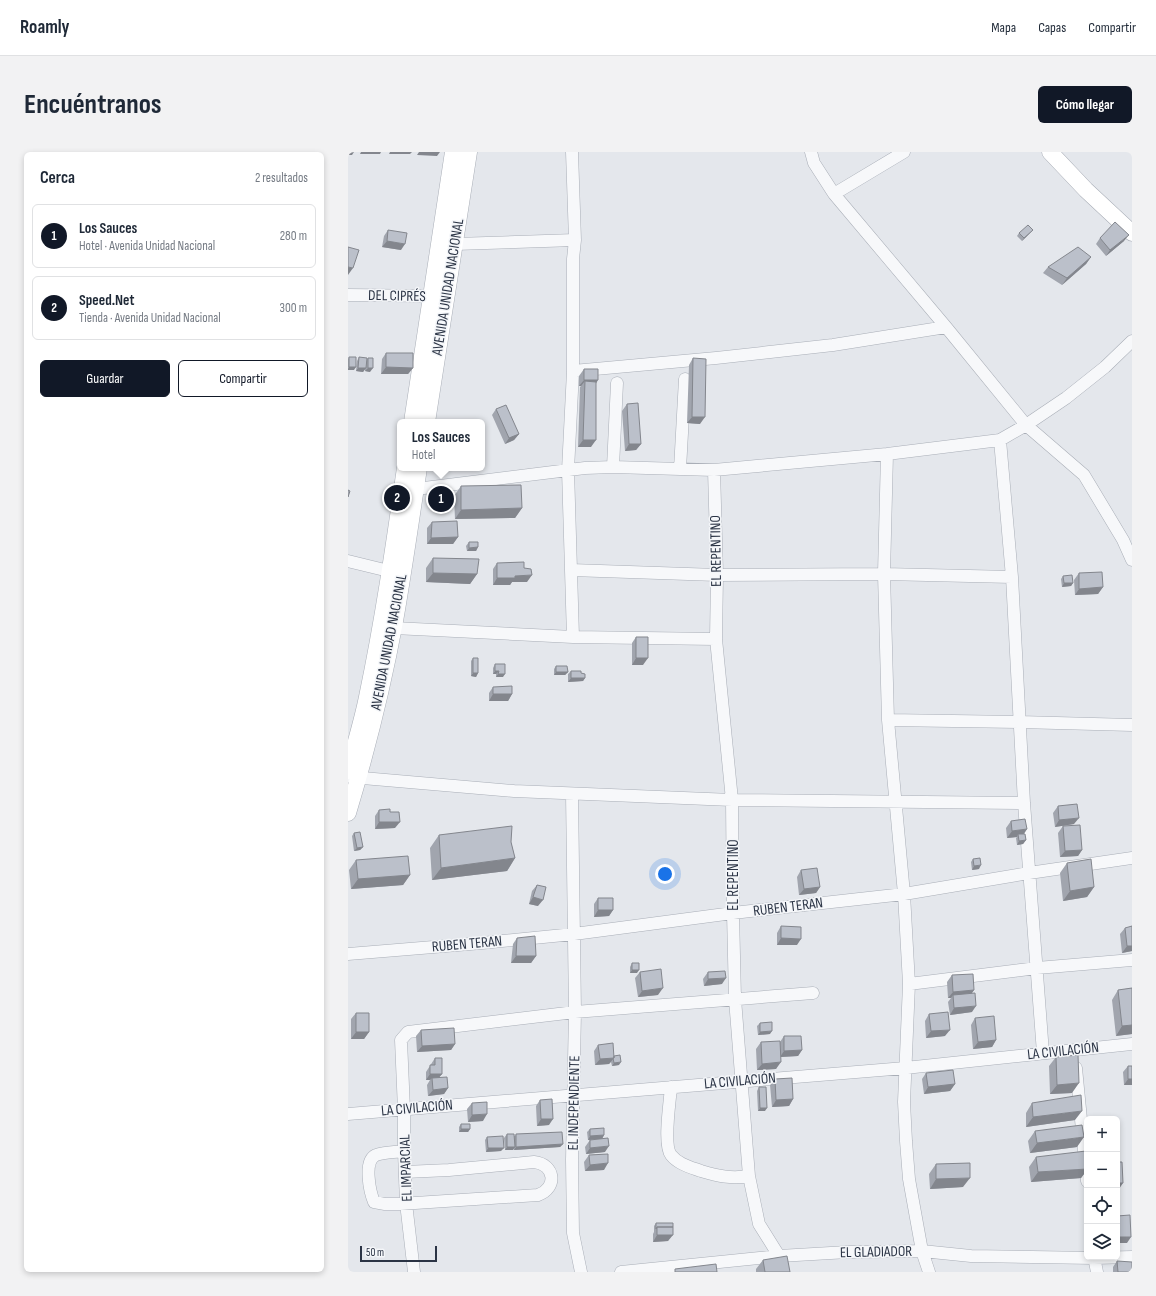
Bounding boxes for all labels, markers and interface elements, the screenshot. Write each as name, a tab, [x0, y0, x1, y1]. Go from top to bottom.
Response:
text: Roamly	[20, 16, 70, 39]
text: Mapa	[991, 19, 1016, 36]
text: Capas	[1038, 19, 1066, 36]
text: Compartir	[1088, 19, 1136, 36]
button: Cómo llegar	[1038, 86, 1132, 123]
text: Encuéntranos	[24, 88, 162, 121]
text: Cerca	[40, 168, 75, 188]
text: 2 resultados	[255, 170, 308, 186]
street label: AVENIDA UNIDAD NACIONAL	[428, 217, 468, 358]
text: Los Sauces	[79, 219, 137, 238]
text: 1	[51, 228, 57, 244]
text: 280 m	[280, 228, 307, 244]
text: Hotel · Avenida Unidad Nacional	[79, 238, 215, 254]
street label: DEL CIPRÉS	[368, 286, 426, 306]
text: Speed.Net	[79, 291, 134, 310]
text: 2	[51, 300, 57, 316]
text: 300 m	[280, 300, 307, 316]
text: Tienda · Avenida Unidad Nacional	[79, 310, 221, 326]
button: Guardar	[40, 360, 170, 397]
button: Compartir	[178, 360, 308, 397]
popup	[397, 419, 485, 471]
text: Los Sauces	[412, 428, 470, 447]
text: Hotel	[412, 447, 435, 463]
pin: 2	[384, 483, 410, 513]
pin: 1	[428, 484, 454, 514]
street label: EL REPENTINO	[706, 515, 726, 587]
street label: AVENIDA UNIDAD NACIONAL	[366, 572, 412, 713]
street label: EL REPENTINO	[724, 839, 743, 911]
your location	[655, 864, 675, 884]
street label: RUBEN TERAN	[752, 893, 824, 921]
street label: RUBEN TERAN	[431, 931, 503, 957]
street label: LA CIVILACIÓN	[1026, 1038, 1100, 1064]
street label: EL INDEPENDIENTE	[564, 1055, 584, 1151]
street label: LA CIVILACIÓN	[703, 1068, 777, 1094]
street label: LA CIVILACIÓN	[380, 1095, 454, 1121]
map controls	[1084, 1116, 1120, 1260]
button: +	[1084, 1116, 1120, 1152]
street label: EL IMPARCIAL	[395, 1133, 417, 1202]
button: −	[1084, 1152, 1120, 1188]
button: locate	[1084, 1188, 1120, 1224]
button: layers	[1084, 1224, 1120, 1260]
street label: EL GLADIADOR	[840, 1242, 912, 1262]
scale bar	[360, 1244, 437, 1263]
text: 50 m	[366, 1246, 384, 1259]

